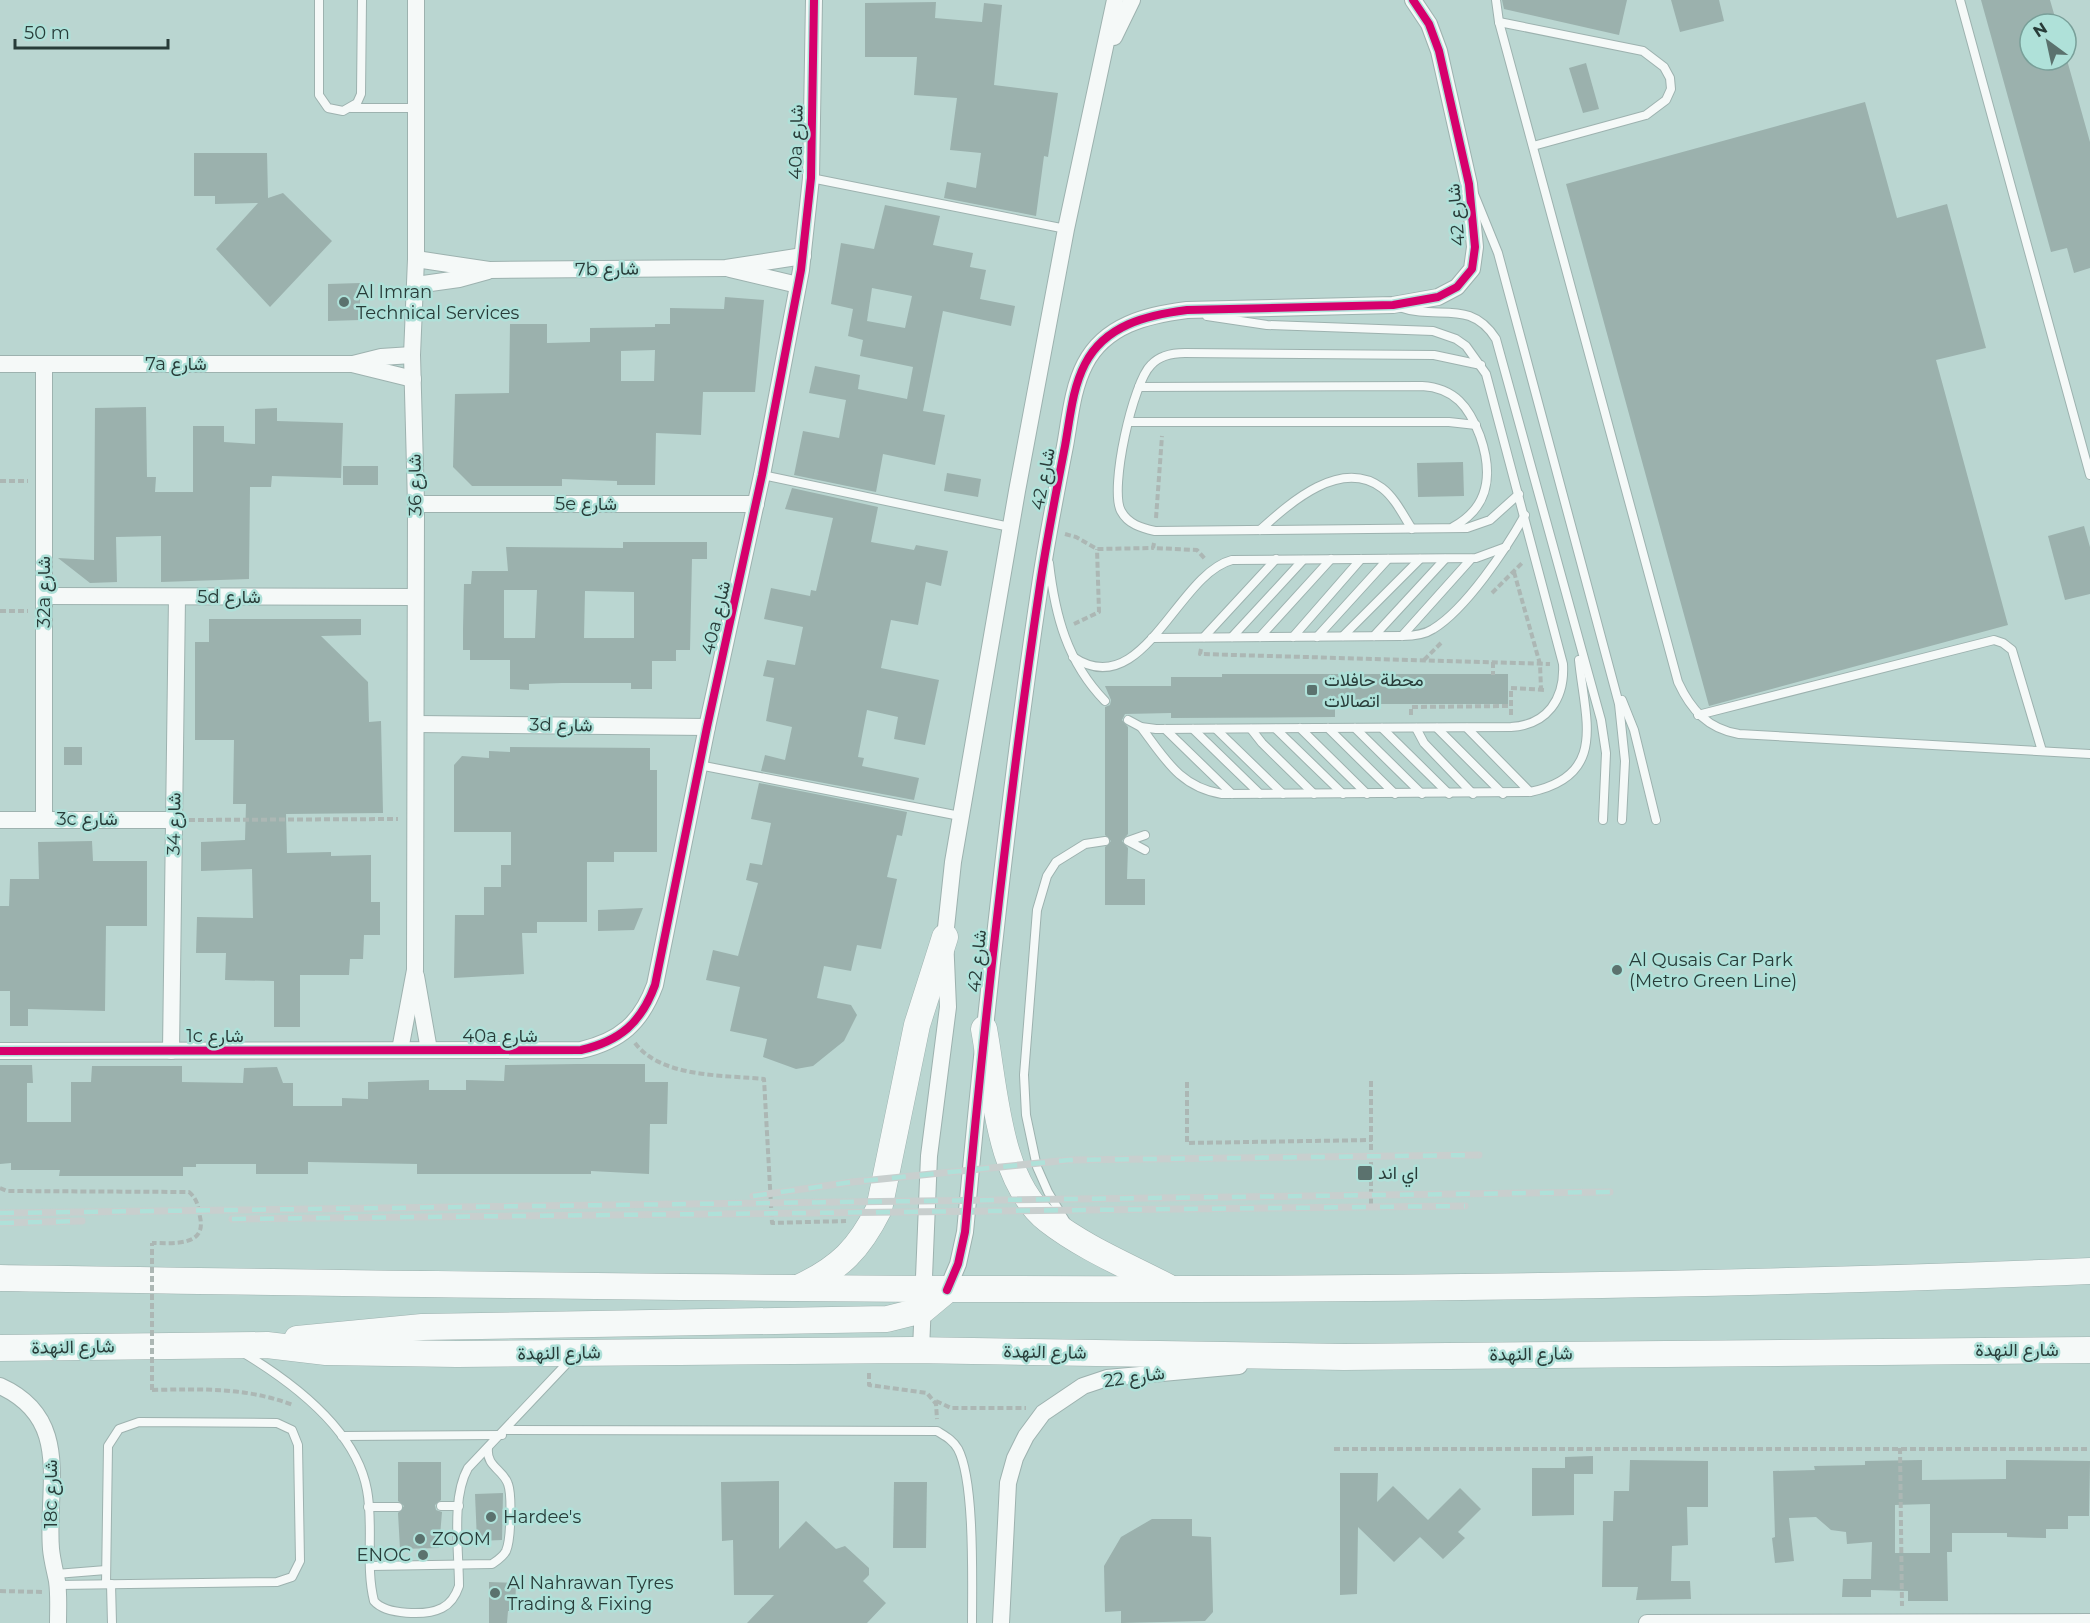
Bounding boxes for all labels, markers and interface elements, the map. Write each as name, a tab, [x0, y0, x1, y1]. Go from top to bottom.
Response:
scale bar	[15, 12, 168, 50]
north arrow	[2018, 12, 2078, 72]
text: N	[2030, 18, 2051, 41]
text: 50 m	[24, 22, 70, 44]
street label: 40a شارع	[784, 104, 809, 180]
street label: شارع 42	[1442, 183, 1471, 247]
street label: 7b شارع	[575, 257, 639, 282]
place label: Al Imran Technical Services	[356, 281, 520, 324]
marker: Al Imran Technical Services	[337, 295, 351, 309]
street label: 7a شارع	[145, 353, 207, 376]
street label: شارع 42	[1026, 446, 1061, 512]
street label: شارع 36	[403, 454, 428, 516]
street label: 5e شارع	[555, 493, 617, 516]
street label: 32a شارع	[33, 556, 56, 628]
street label: 40a شارع	[697, 579, 736, 657]
street label: 5d شارع	[197, 586, 261, 609]
place label: محطة حافلات اتصالات	[1324, 669, 1424, 712]
marker: محطة حافلات اتصالات	[1305, 683, 1319, 697]
street label: 3d شارع	[529, 713, 593, 738]
street label: شارع 34	[162, 792, 187, 856]
street label: 3c شارع	[56, 808, 118, 831]
street label: شارع 42	[963, 929, 992, 994]
place label: Al Qusais Car Park (Metro Green Line)	[1629, 949, 1797, 992]
marker: Al Qusais Car Park (Metro Green Line)	[1610, 963, 1624, 977]
street label: 1c شارع	[186, 1025, 244, 1048]
street label: 40a شارع	[462, 1025, 538, 1048]
place label: اي اند	[1378, 1162, 1418, 1188]
marker: اي اند	[1356, 1164, 1374, 1182]
street label: شارع النهدة	[31, 1335, 115, 1360]
street label: شارع النهدة	[1975, 1339, 2059, 1362]
street label: شارع النهدة	[1003, 1340, 1087, 1365]
street label: شارع النهدة	[517, 1341, 601, 1366]
street label: شارع النهدة	[1489, 1342, 1573, 1367]
street label: شارع 22	[1102, 1362, 1166, 1393]
street label: 18c شارع	[40, 1459, 63, 1529]
place label: Hardee's	[503, 1506, 581, 1528]
marker: Hardee's	[484, 1510, 498, 1524]
place label: ZOOM	[432, 1528, 491, 1550]
marker: ZOOM	[413, 1532, 427, 1546]
place label: ENOC	[356, 1544, 411, 1566]
marker: ENOC	[416, 1548, 430, 1562]
place label: Al Nahrawan Tyres Trading & Fixing	[507, 1572, 674, 1615]
marker: Al Nahrawan Tyres Trading & Fixing	[488, 1586, 502, 1600]

